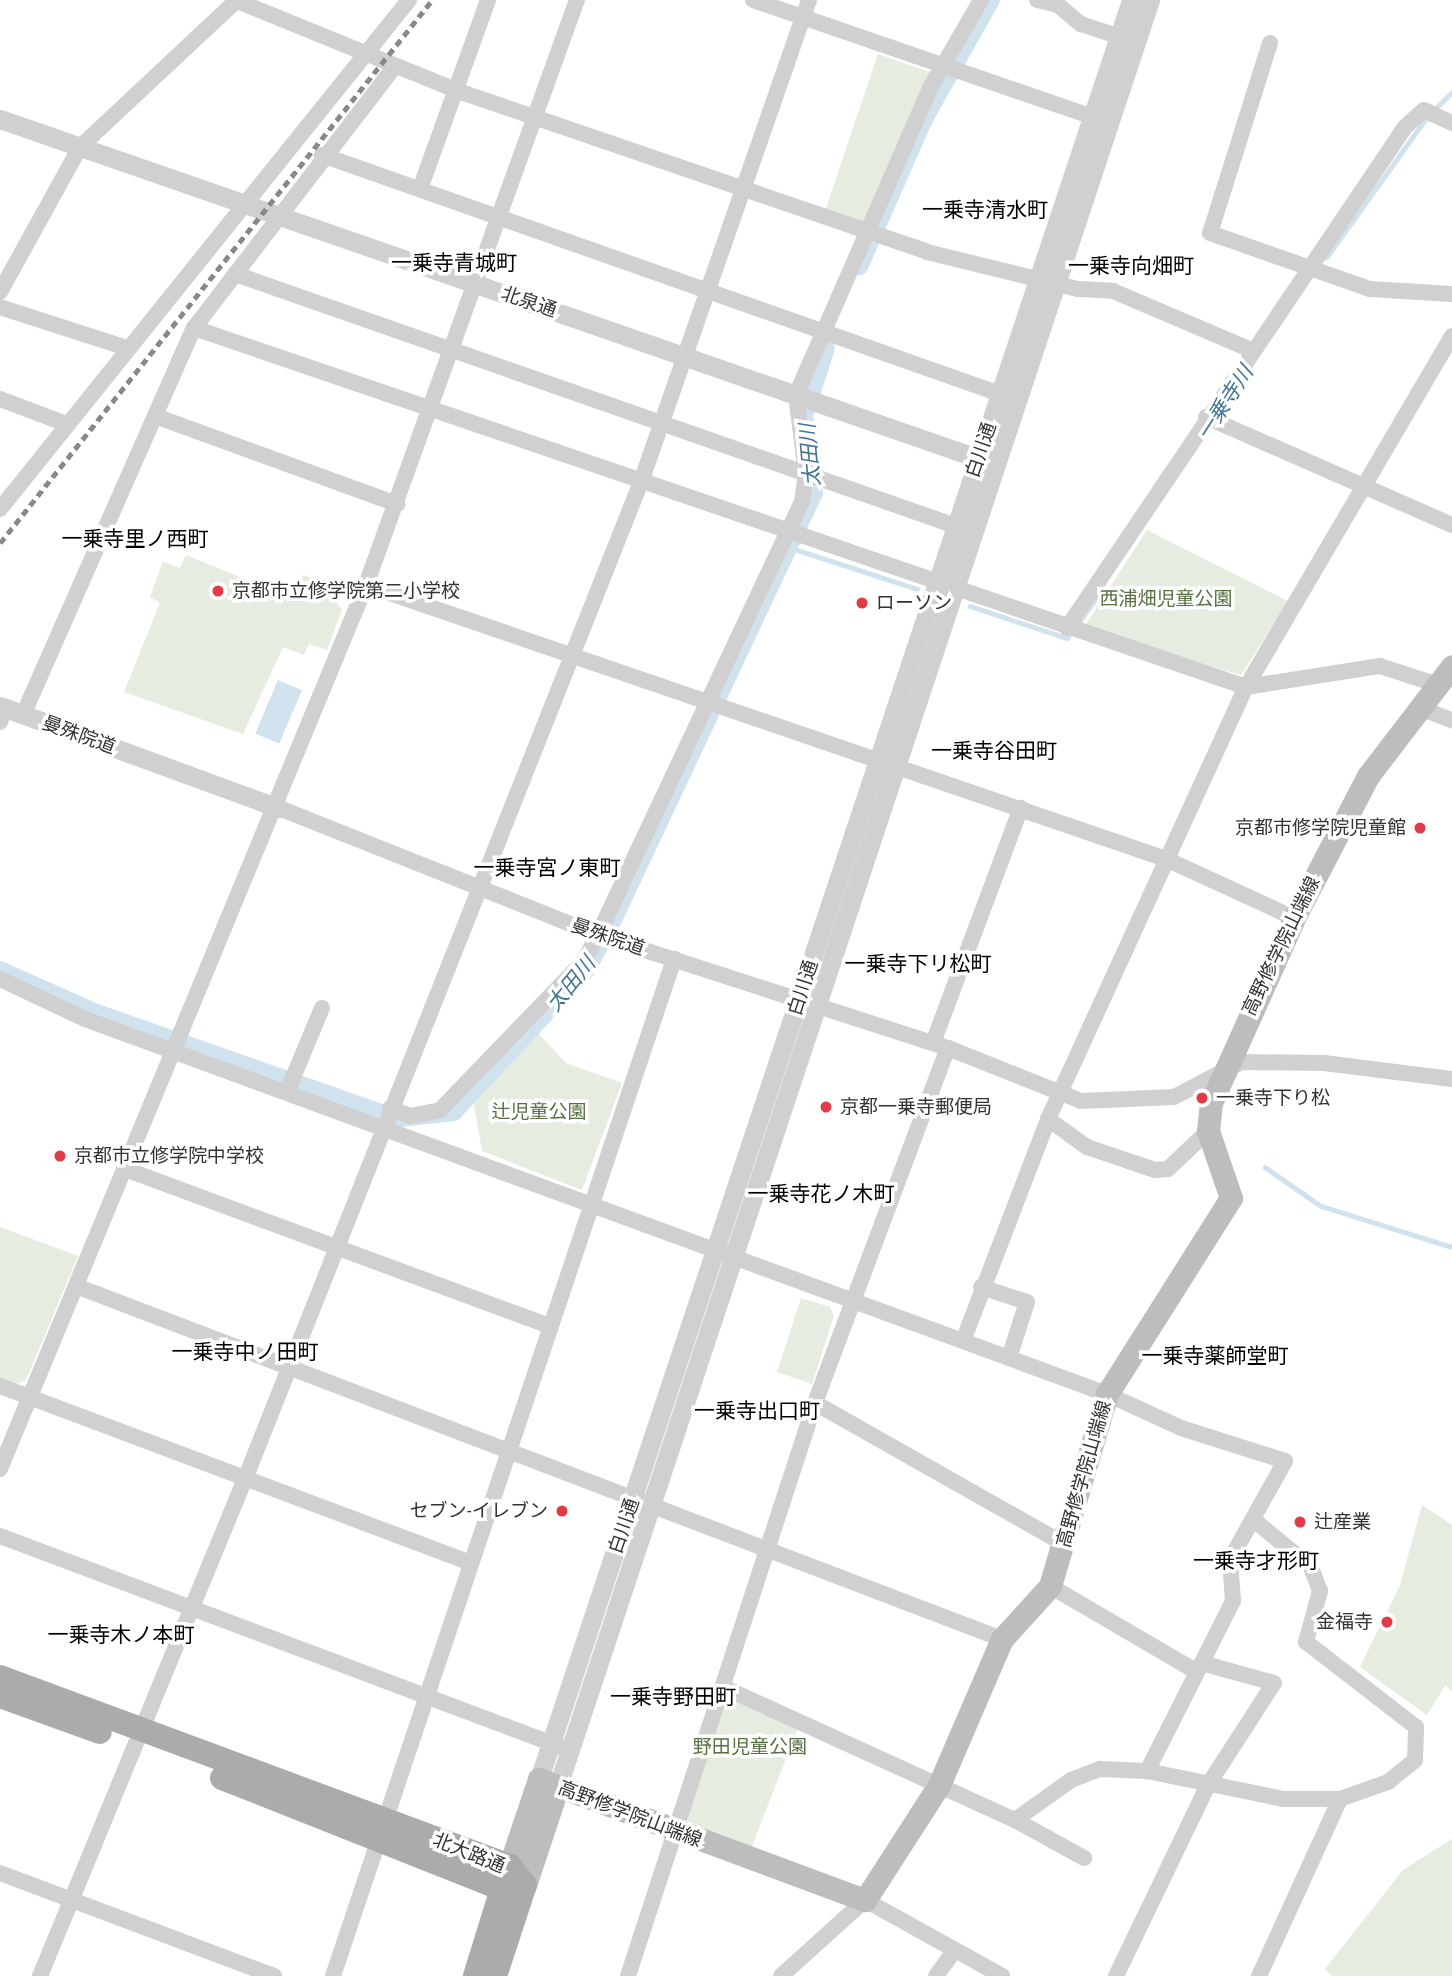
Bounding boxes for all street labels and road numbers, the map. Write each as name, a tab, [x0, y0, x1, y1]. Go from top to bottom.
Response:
street label: 北泉通	[498, 282, 560, 322]
street label: 白川通	[961, 419, 1001, 481]
street label: 曼殊院道	[39, 711, 119, 759]
street label: 高野修学院山端線	[1237, 873, 1325, 1019]
street label: 曼殊院道	[568, 914, 648, 960]
street label: 白川通	[783, 957, 823, 1019]
street label: 高野修学院山端線	[1052, 1398, 1116, 1550]
street label: 白川通	[604, 1495, 644, 1557]
street label: 高野修学院山端線	[555, 1776, 705, 1852]
street label: 北大路通	[429, 1828, 509, 1878]

